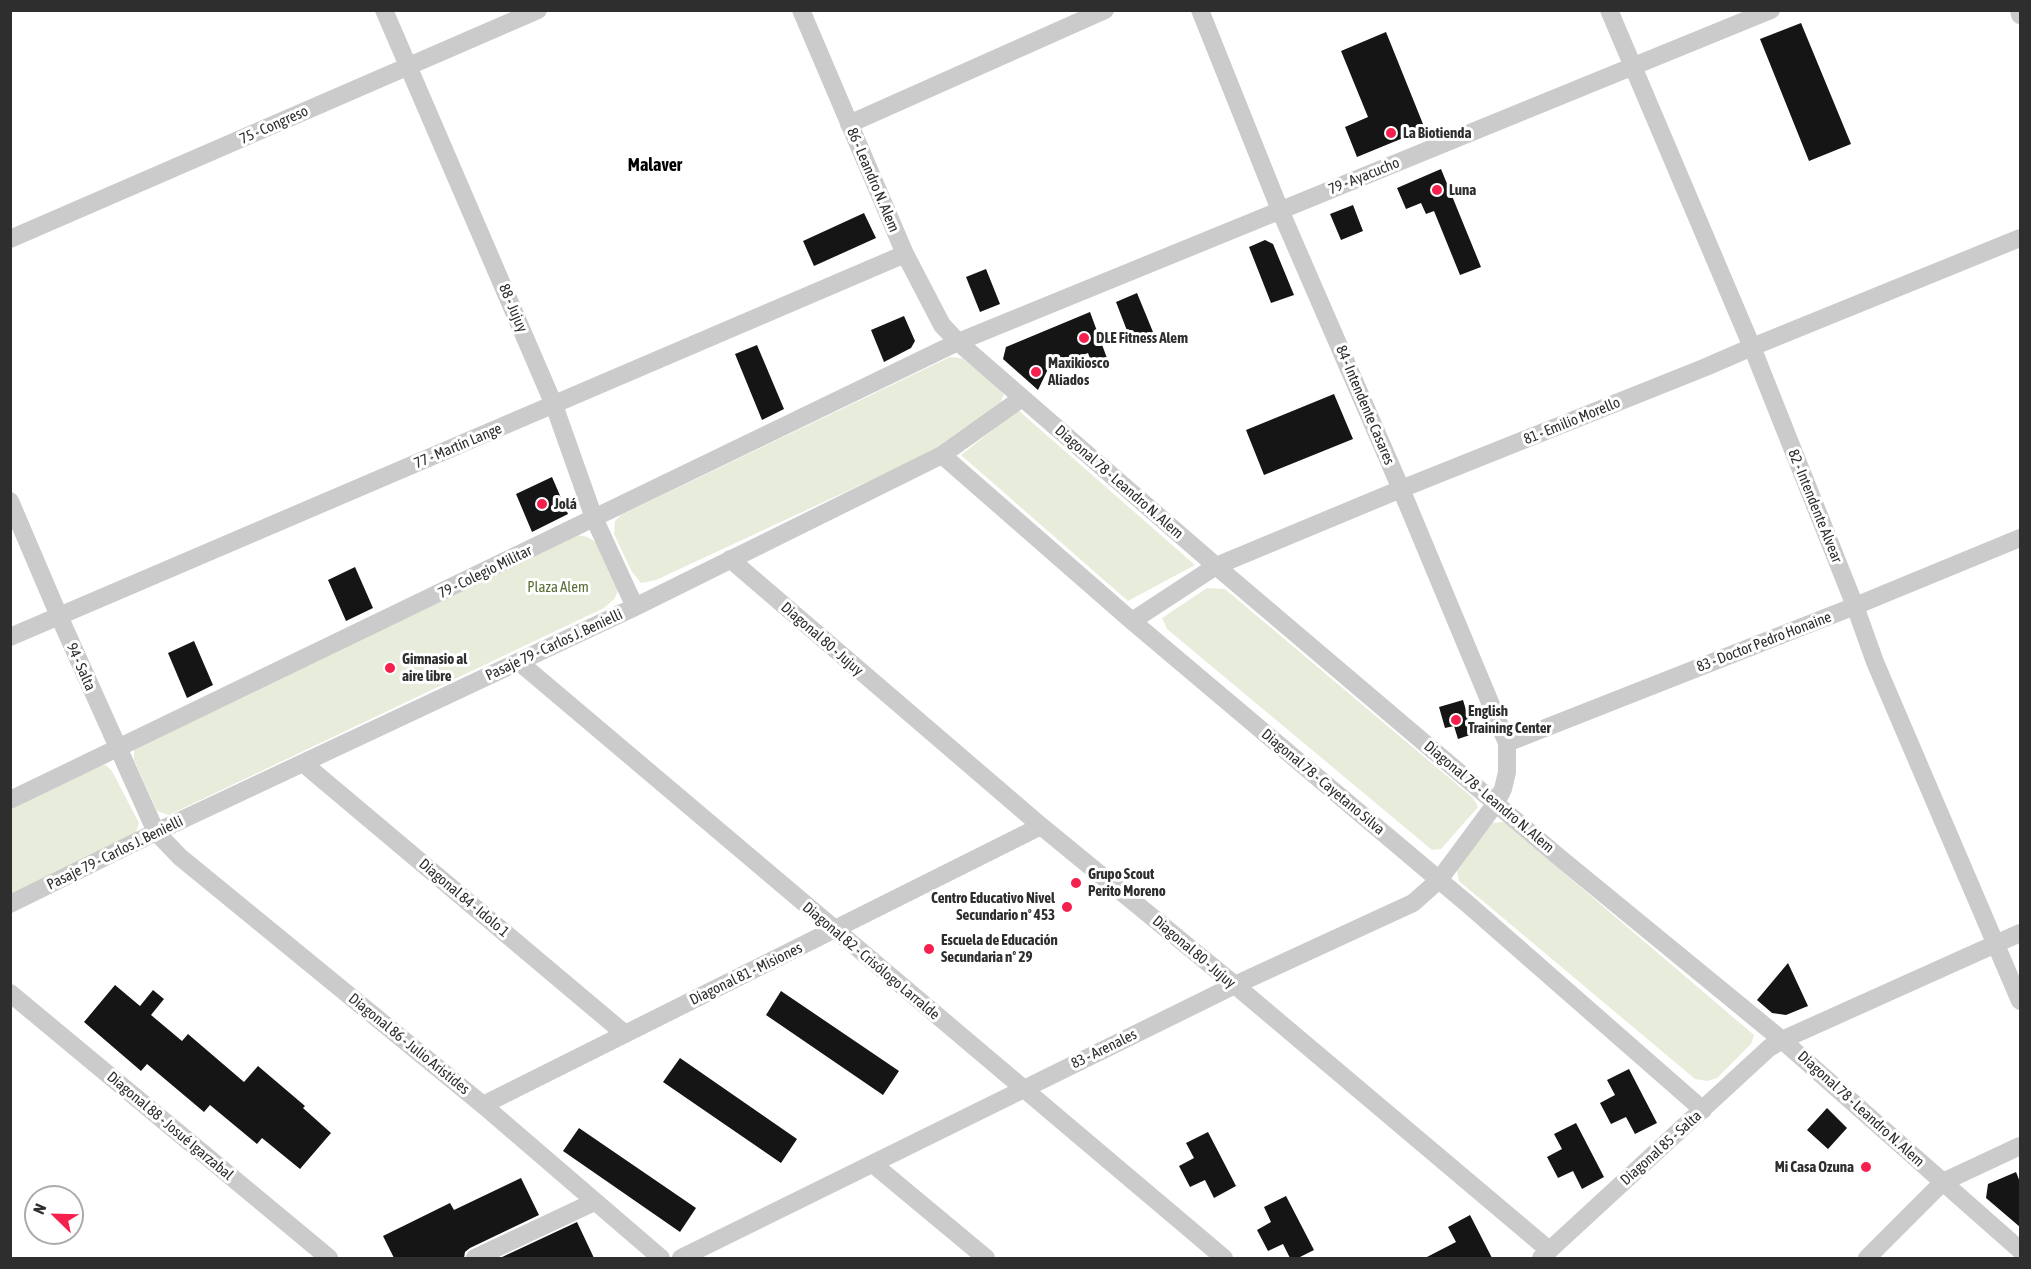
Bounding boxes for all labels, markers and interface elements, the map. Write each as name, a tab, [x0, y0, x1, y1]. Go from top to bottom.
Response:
street label: 75 - Congreso	[237, 102, 311, 148]
place label: La Biotienda	[1403, 124, 1471, 142]
street label: 86 - Leandro N. Alem	[843, 125, 903, 235]
marker: La Biotienda	[1384, 126, 1398, 140]
district label: Malaver	[628, 154, 682, 176]
street label: 79 - Ayacucho	[1326, 154, 1402, 198]
place label: Luna	[1449, 181, 1476, 199]
marker: Luna	[1430, 183, 1444, 197]
street label: 88 - Jujuy	[495, 281, 531, 335]
place label: DLE Fitness Alem	[1096, 329, 1188, 347]
marker: DLE Fitness Alem	[1077, 331, 1091, 345]
street label: 84 - Intendente Casares	[1332, 343, 1398, 467]
place label: Maxikiosco Aliados	[1048, 354, 1109, 389]
marker: Maxikiosco Aliados	[1029, 365, 1043, 379]
street label: 81 - Emilio Morello	[1521, 393, 1623, 449]
street label: 77 - Martín Lange	[412, 419, 504, 473]
street label: Diagonal 78 - Leandro N. Alem	[1051, 421, 1187, 543]
street label: 82 - Intendente Alvear	[1784, 447, 1846, 565]
place label: Jolá	[554, 495, 577, 513]
marker: Jolá	[535, 497, 549, 511]
street label: 79 - Colegio Militar	[435, 542, 535, 602]
park label: Plaza Alem	[527, 578, 589, 596]
street label: Diagonal 80 - Jujuy	[777, 598, 867, 680]
street label: Pasaje 79 - Carlos J. Benielli	[483, 605, 625, 685]
street label: 83 - Doctor Pedro Honaine	[1694, 608, 1834, 676]
street label: 94 - Salta	[63, 640, 99, 694]
place label: Gimnasio al aire libre	[402, 650, 467, 685]
marker: Gimnasio al aire libre	[383, 661, 397, 675]
place label: English Training Center	[1468, 702, 1551, 737]
marker: English Training Center	[1449, 713, 1463, 727]
street label: Diagonal 78 - Cayetano Silva	[1258, 725, 1388, 839]
street label: Diagonal 78 - Leandro N. Alem	[1420, 737, 1558, 857]
street label: Pasaje 79 - Carlos J. Benielli	[44, 812, 186, 894]
street label: Diagonal 84 - Idolo 1	[415, 855, 513, 941]
place label: Grupo Scout Perito Moreno	[1088, 865, 1166, 900]
marker: Grupo Scout Perito Moreno	[1069, 876, 1083, 890]
place label: Centro Educativo Nivel Secundario nº 453	[931, 889, 1055, 924]
street label: Diagonal 82 - Crisólogo Larralde	[799, 898, 943, 1024]
marker: Centro Educativo Nivel Secundario nº 453	[1060, 900, 1074, 914]
street label: Diagonal 80 - Jujuy	[1149, 912, 1239, 992]
place label: Escuela de Educación Secundaria nº 29	[941, 931, 1058, 966]
street label: Diagonal 81 - Misiones	[687, 939, 805, 1009]
marker: Escuela de Educación Secundaria nº 29	[922, 942, 936, 956]
street label: Diagonal 86 - Julio Aristides	[345, 990, 473, 1098]
street label: 83 - Arenales	[1068, 1025, 1140, 1073]
street label: Diagonal 78 - Leandro N. Alem	[1794, 1047, 1928, 1171]
street label: Diagonal 88 - Josué Igarzabal	[103, 1068, 237, 1184]
street label: Diagonal 85 - Salta	[1617, 1107, 1705, 1189]
place label: Mi Casa Ozuna	[1775, 1158, 1854, 1176]
marker: Mi Casa Ozuna	[1859, 1160, 1873, 1174]
north arrow	[24, 1185, 84, 1245]
text: N	[29, 1201, 49, 1217]

